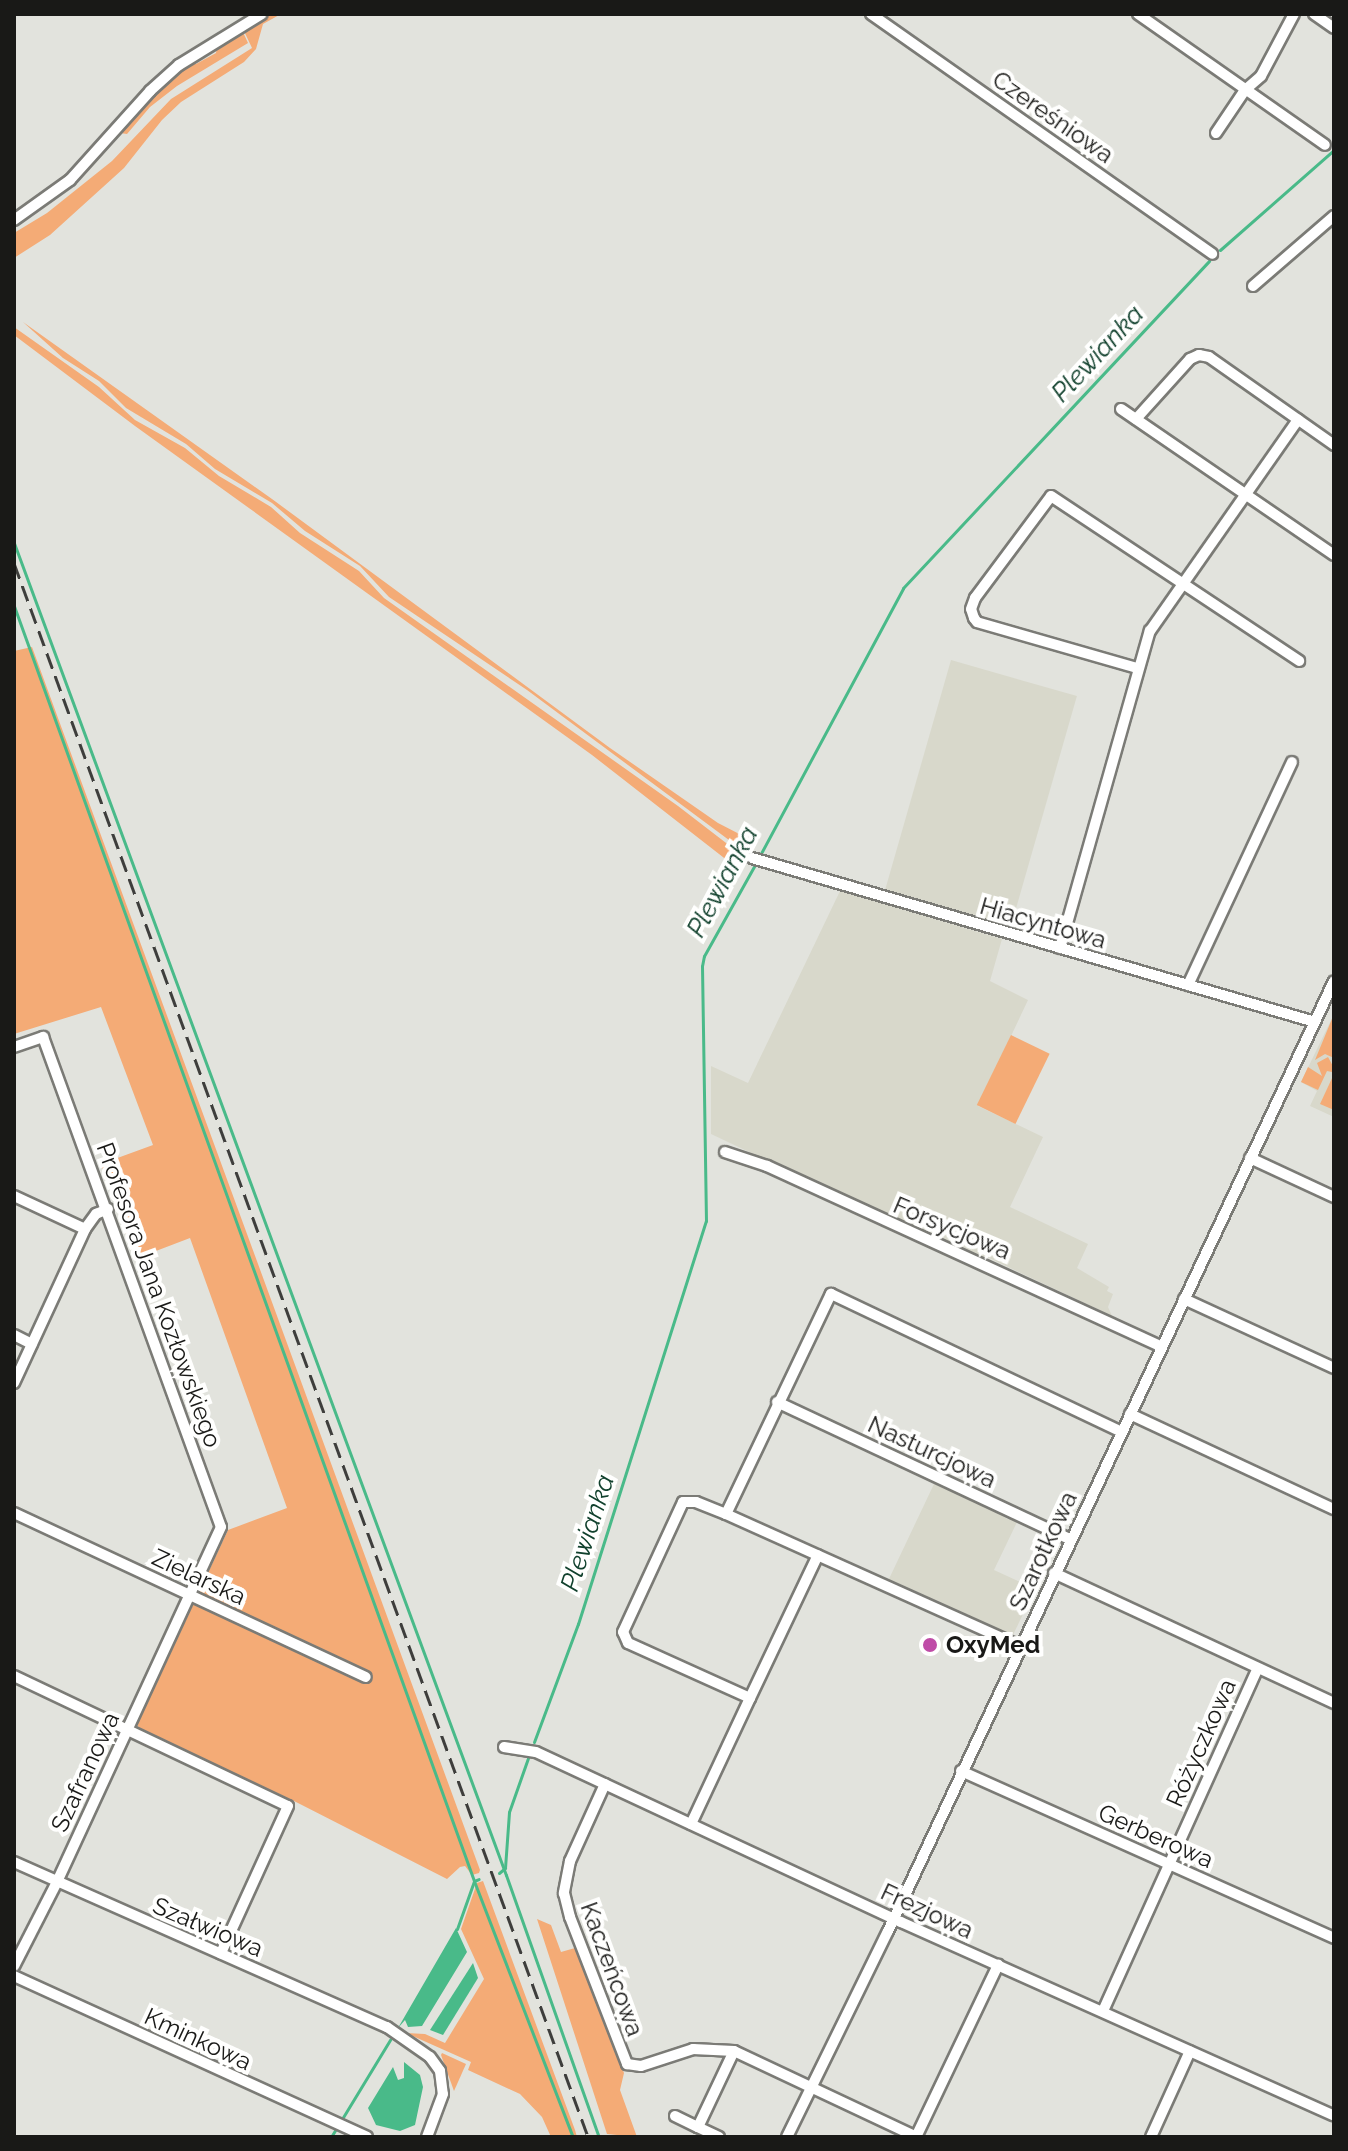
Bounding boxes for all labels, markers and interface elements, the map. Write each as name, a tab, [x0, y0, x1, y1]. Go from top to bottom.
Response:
street label: Czereśniowa	[987, 65, 1119, 169]
water label: Plewianka	[1045, 299, 1151, 409]
water label: Plewianka	[681, 821, 765, 943]
street label: Hiacyntowa	[977, 891, 1109, 955]
street label: Profesora Jana Kozłowskiego	[90, 1138, 228, 1452]
street label: Forsycjowa	[889, 1190, 1015, 1266]
street label: Nasturcjowa	[863, 1410, 1001, 1494]
water label: Plewianka	[555, 1471, 621, 1595]
street label: Szarotkowa	[1003, 1487, 1083, 1615]
street label: Zielarska	[148, 1543, 250, 1611]
place label: OxyMed	[946, 1631, 1040, 1659]
marker: OxyMed	[921, 1636, 939, 1654]
street label: Różyczkowa	[1160, 1675, 1242, 1811]
street label: Szafranowa	[45, 1708, 125, 1836]
street label: Gerberowa	[1094, 1798, 1218, 1874]
street label: Frezjowa	[876, 1877, 978, 1945]
street label: Szałwiowa	[149, 1891, 267, 1963]
street label: Kaczeńcowa	[574, 1898, 650, 2040]
street label: Kminkowa	[140, 2002, 256, 2076]

